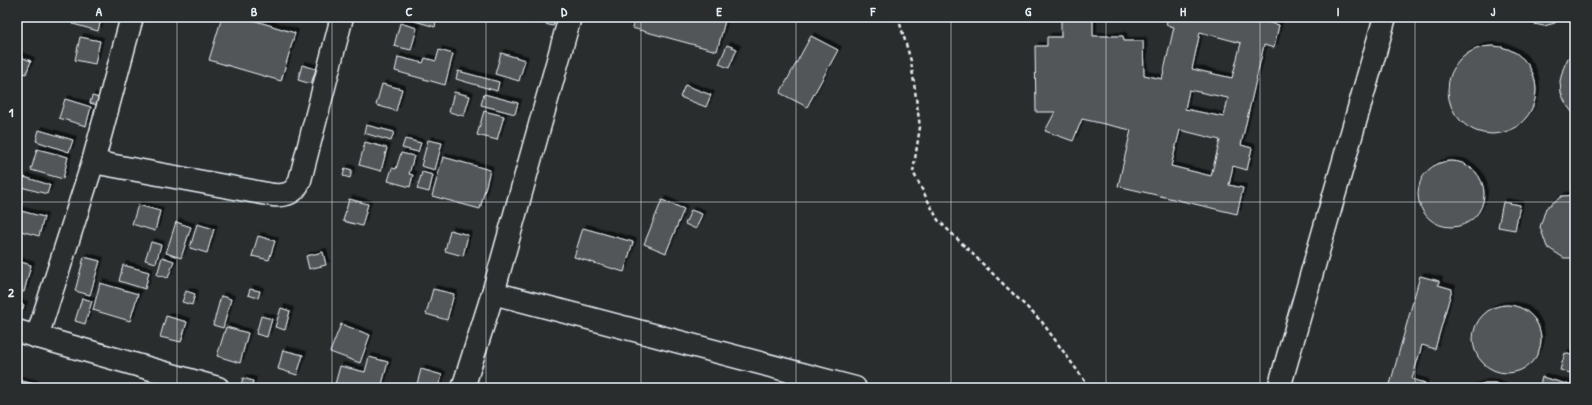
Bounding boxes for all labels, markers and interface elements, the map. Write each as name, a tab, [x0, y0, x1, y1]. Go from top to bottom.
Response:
text: A	[96, 2, 103, 20]
text: B	[251, 2, 258, 20]
text: C	[405, 2, 413, 20]
text: D	[561, 2, 568, 20]
text: E	[716, 2, 722, 20]
text: F	[870, 2, 877, 20]
text: G	[1025, 2, 1032, 20]
text: H	[1180, 2, 1186, 20]
text: I	[1336, 2, 1340, 20]
text: J	[1491, 2, 1496, 20]
text: 1	[9, 103, 14, 121]
text: 2	[8, 283, 15, 301]

